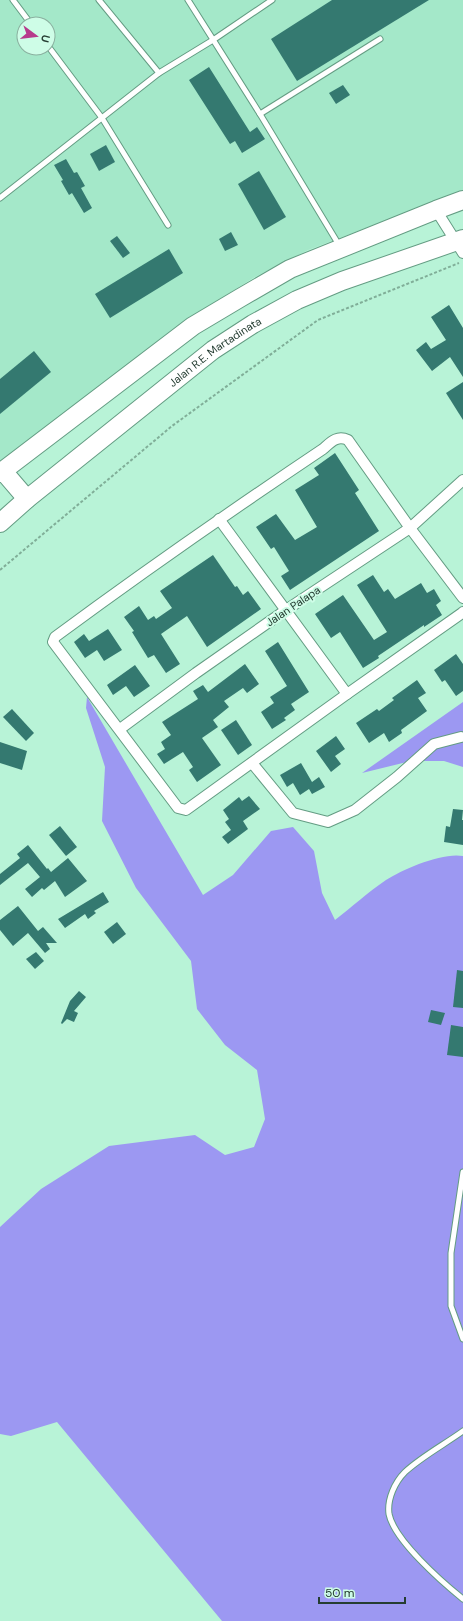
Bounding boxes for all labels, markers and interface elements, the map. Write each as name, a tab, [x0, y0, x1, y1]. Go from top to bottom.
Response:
north arrow	[16, 16, 56, 56]
text: U	[38, 33, 53, 44]
street label: Jalan R.E. Martadinata	[166, 314, 264, 390]
street label: Jalan Palapa	[263, 583, 323, 629]
scale bar	[319, 1579, 405, 1605]
text: 50 m	[325, 1585, 354, 1601]

